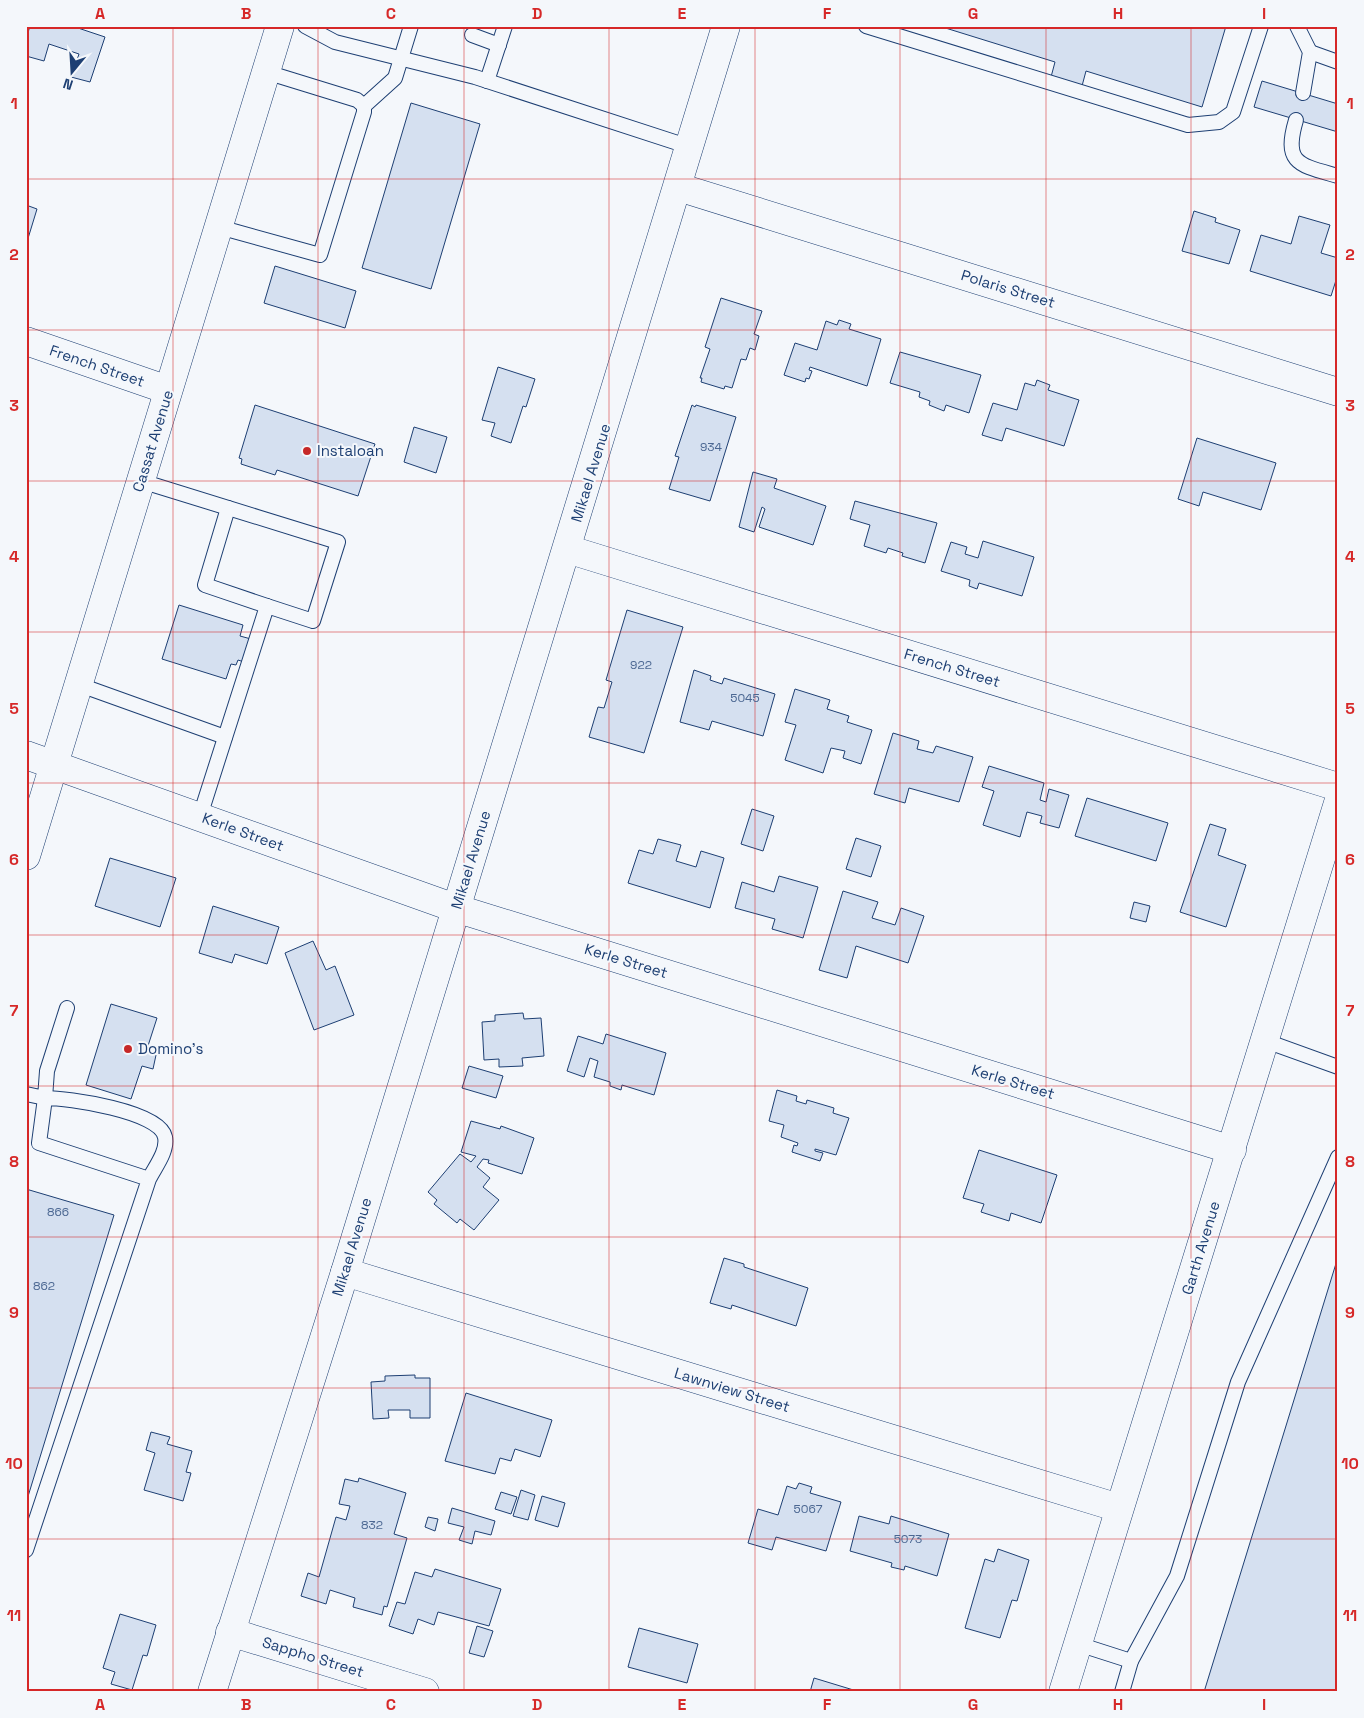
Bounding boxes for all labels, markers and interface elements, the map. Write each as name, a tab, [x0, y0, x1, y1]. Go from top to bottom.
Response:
text: A	[95, 3, 105, 24]
text: B	[241, 3, 251, 24]
text: C	[386, 3, 396, 24]
text: D	[532, 3, 542, 24]
text: E	[678, 3, 687, 24]
text: F	[823, 3, 832, 24]
text: G	[968, 3, 978, 24]
text: H	[1113, 3, 1123, 24]
text: I	[1262, 3, 1266, 24]
north arrow	[48, 48, 98, 98]
text: N	[61, 74, 75, 94]
text: 1	[10, 93, 18, 114]
text: 1	[1346, 93, 1354, 114]
text: 2	[9, 244, 19, 265]
text: 2	[1345, 244, 1355, 265]
street label: Polaris Street	[959, 265, 1058, 312]
street label: French Street	[47, 340, 147, 391]
street label: Cassat Avenue	[128, 387, 177, 494]
text: 3	[9, 395, 19, 416]
text: 3	[1345, 395, 1355, 416]
street label: Mikael Avenue	[567, 421, 615, 524]
house number: 934	[700, 439, 723, 455]
place label: Instaloan	[317, 441, 384, 460]
marker: Instaloan	[301, 445, 313, 457]
text: 4	[9, 546, 19, 567]
text: 4	[1345, 546, 1355, 567]
street label: French Street	[902, 644, 1003, 691]
house number: 922	[630, 657, 652, 673]
house number: 5045	[730, 690, 760, 706]
text: 5	[9, 698, 19, 719]
text: 5	[1345, 698, 1355, 719]
street label: Kerle Street	[200, 808, 287, 855]
street label: Mikael Avenue	[447, 808, 495, 911]
text: 6	[9, 849, 19, 870]
text: 6	[1345, 849, 1355, 870]
street label: Kerle Street	[582, 939, 670, 982]
text: 7	[10, 1000, 19, 1021]
text: 7	[1346, 1000, 1355, 1021]
place label: Domino's	[138, 1039, 203, 1058]
marker: Domino's	[122, 1043, 134, 1055]
street label: Kerle Street	[969, 1060, 1057, 1103]
text: 8	[9, 1151, 19, 1172]
text: 8	[1345, 1151, 1355, 1172]
street label: Mikael Avenue	[328, 1195, 376, 1298]
street label: Garth Avenue	[1177, 1199, 1224, 1297]
house number: 866	[47, 1204, 69, 1220]
house number: 862	[33, 1278, 55, 1294]
text: 9	[9, 1302, 19, 1323]
text: 9	[1345, 1302, 1355, 1323]
street label: Lawnview Street	[672, 1363, 792, 1416]
text: 10	[5, 1453, 23, 1474]
text: 10	[1341, 1453, 1359, 1474]
house number: 5067	[794, 1501, 823, 1517]
house number: 832	[361, 1517, 383, 1533]
house number: 5073	[894, 1531, 922, 1547]
text: 11	[7, 1605, 21, 1626]
text: 11	[1343, 1605, 1357, 1626]
street label: Sappho Street	[260, 1632, 366, 1681]
text: A	[95, 1694, 105, 1715]
text: B	[241, 1694, 251, 1715]
text: C	[386, 1694, 396, 1715]
text: D	[532, 1694, 542, 1715]
text: E	[678, 1694, 687, 1715]
text: F	[823, 1694, 832, 1715]
text: G	[968, 1694, 978, 1715]
text: H	[1113, 1694, 1123, 1715]
text: I	[1262, 1694, 1266, 1715]

